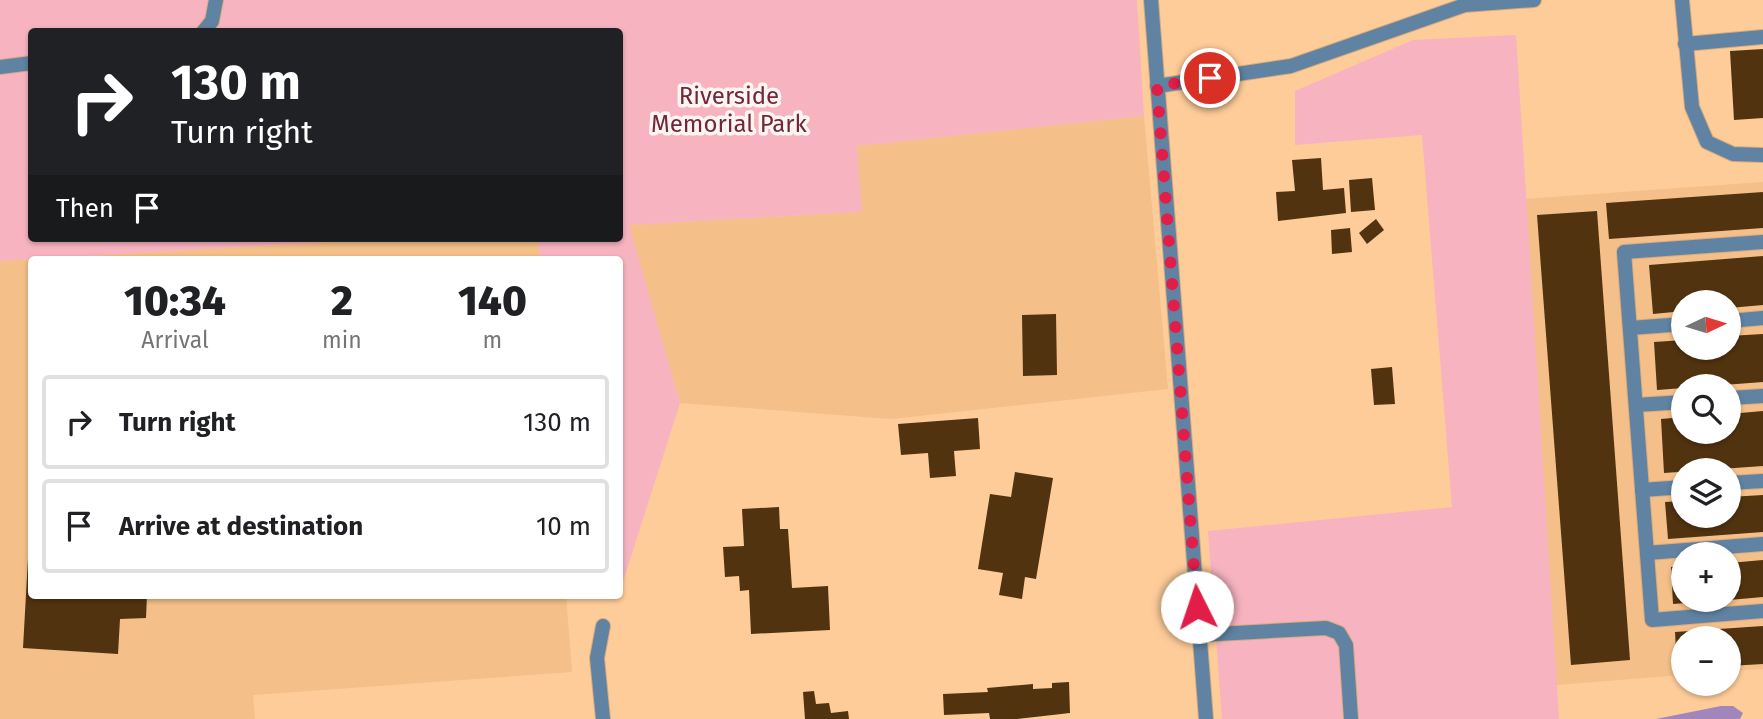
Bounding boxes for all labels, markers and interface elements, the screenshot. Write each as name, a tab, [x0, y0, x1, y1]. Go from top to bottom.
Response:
pin	[1180, 48, 1240, 108]
text: 130 m	[171, 53, 301, 112]
icon: right	[56, 56, 147, 147]
icon: arrive	[1191, 59, 1229, 97]
park label: Riverside Memorial Park	[651, 82, 808, 138]
text: Turn right	[171, 113, 313, 151]
icon: arrive	[128, 189, 166, 227]
text: Then	[56, 193, 114, 224]
text: 10:34	[124, 276, 226, 326]
text: 2	[331, 276, 353, 326]
text: 140	[458, 276, 527, 326]
north arrow	[1671, 290, 1741, 360]
map controls	[1671, 290, 1741, 696]
text: Arrival	[141, 326, 209, 354]
text: min	[322, 326, 362, 354]
text: m	[483, 326, 502, 354]
button: search	[1671, 374, 1741, 444]
icon: right	[60, 403, 98, 441]
text: Turn right	[119, 407, 236, 438]
text: 130 m	[523, 407, 591, 438]
button: layers	[1671, 458, 1741, 528]
icon: arrive	[60, 507, 98, 545]
text: Arrive at destination	[119, 511, 363, 542]
text: 10 m	[536, 511, 591, 542]
button: +	[1671, 542, 1741, 612]
position arrow	[1160, 570, 1234, 644]
button: −	[1671, 626, 1741, 696]

